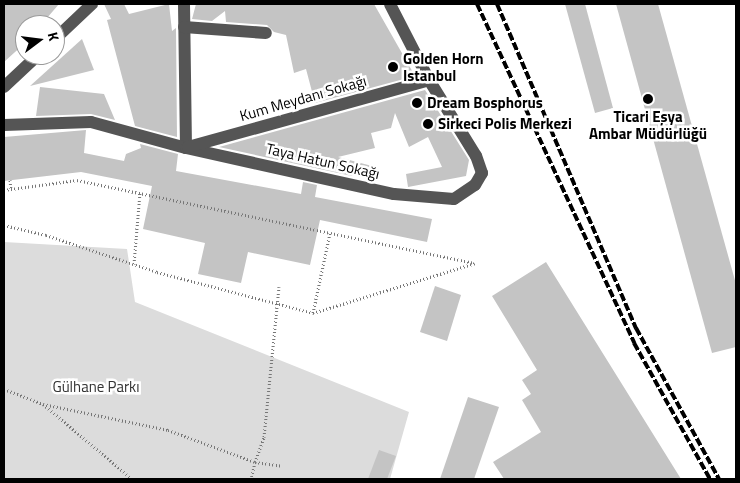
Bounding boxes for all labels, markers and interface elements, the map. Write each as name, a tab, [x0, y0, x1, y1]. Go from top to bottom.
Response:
north arrow	[15, 15, 65, 65]
text: K	[43, 30, 65, 43]
place label: Golden Horn Istanbul	[403, 49, 484, 84]
marker: Golden Horn Istanbul	[387, 61, 399, 73]
street label: Kum Meydanı Sokağı	[238, 71, 368, 125]
marker: Ticari Eşya Ambar Müdürlüğü	[642, 93, 654, 105]
place label: Dream Bosphorus	[427, 94, 543, 112]
marker: Dream Bosphorus	[411, 97, 423, 109]
place label: Ticari Eşya Ambar Müdürlüğü	[589, 107, 707, 142]
place label: Sirkeci Polis Merkezi	[438, 115, 572, 133]
marker: Sirkeci Polis Merkezi	[422, 118, 434, 130]
street label: Taya Hatun Sokağı	[265, 139, 381, 183]
park label: Gülhane Parkı	[52, 378, 140, 396]

